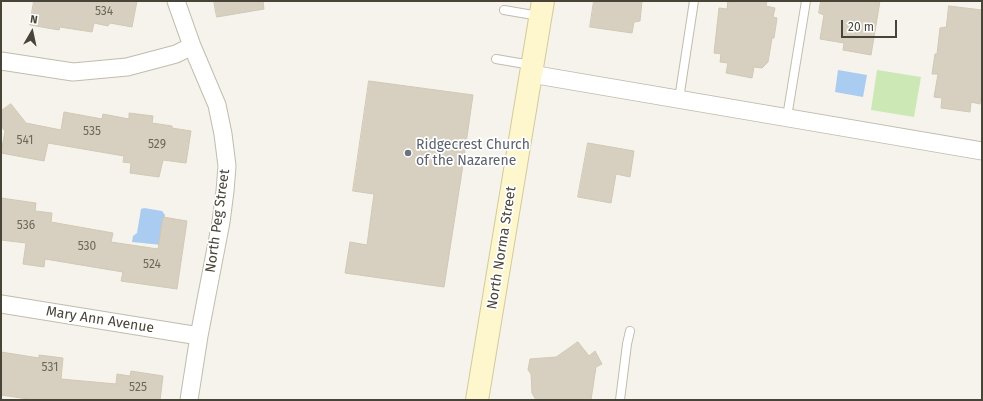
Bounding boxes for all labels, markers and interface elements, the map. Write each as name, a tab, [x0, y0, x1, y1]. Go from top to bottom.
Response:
house number: 534	[95, 5, 113, 19]
north arrow	[12, 12, 52, 52]
scale bar	[843, 12, 899, 38]
text: N	[29, 13, 39, 27]
text: 20 m	[848, 20, 874, 34]
house number: 535	[83, 125, 101, 139]
house number: 541	[17, 134, 33, 148]
place label: Ridgecrest Church of the Nazarene	[416, 137, 530, 170]
house number: 529	[148, 138, 166, 152]
marker: Ridgecrest Church of the Nazarene	[403, 148, 413, 158]
street label: North Peg Street	[202, 168, 234, 274]
street label: North Norma Street	[484, 185, 520, 311]
house number: 536	[17, 219, 35, 233]
house number: 530	[78, 240, 96, 254]
house number: 524	[143, 258, 161, 272]
street label: Mary Ann Avenue	[45, 303, 155, 337]
house number: 531	[42, 361, 58, 375]
house number: 525	[129, 381, 147, 395]

